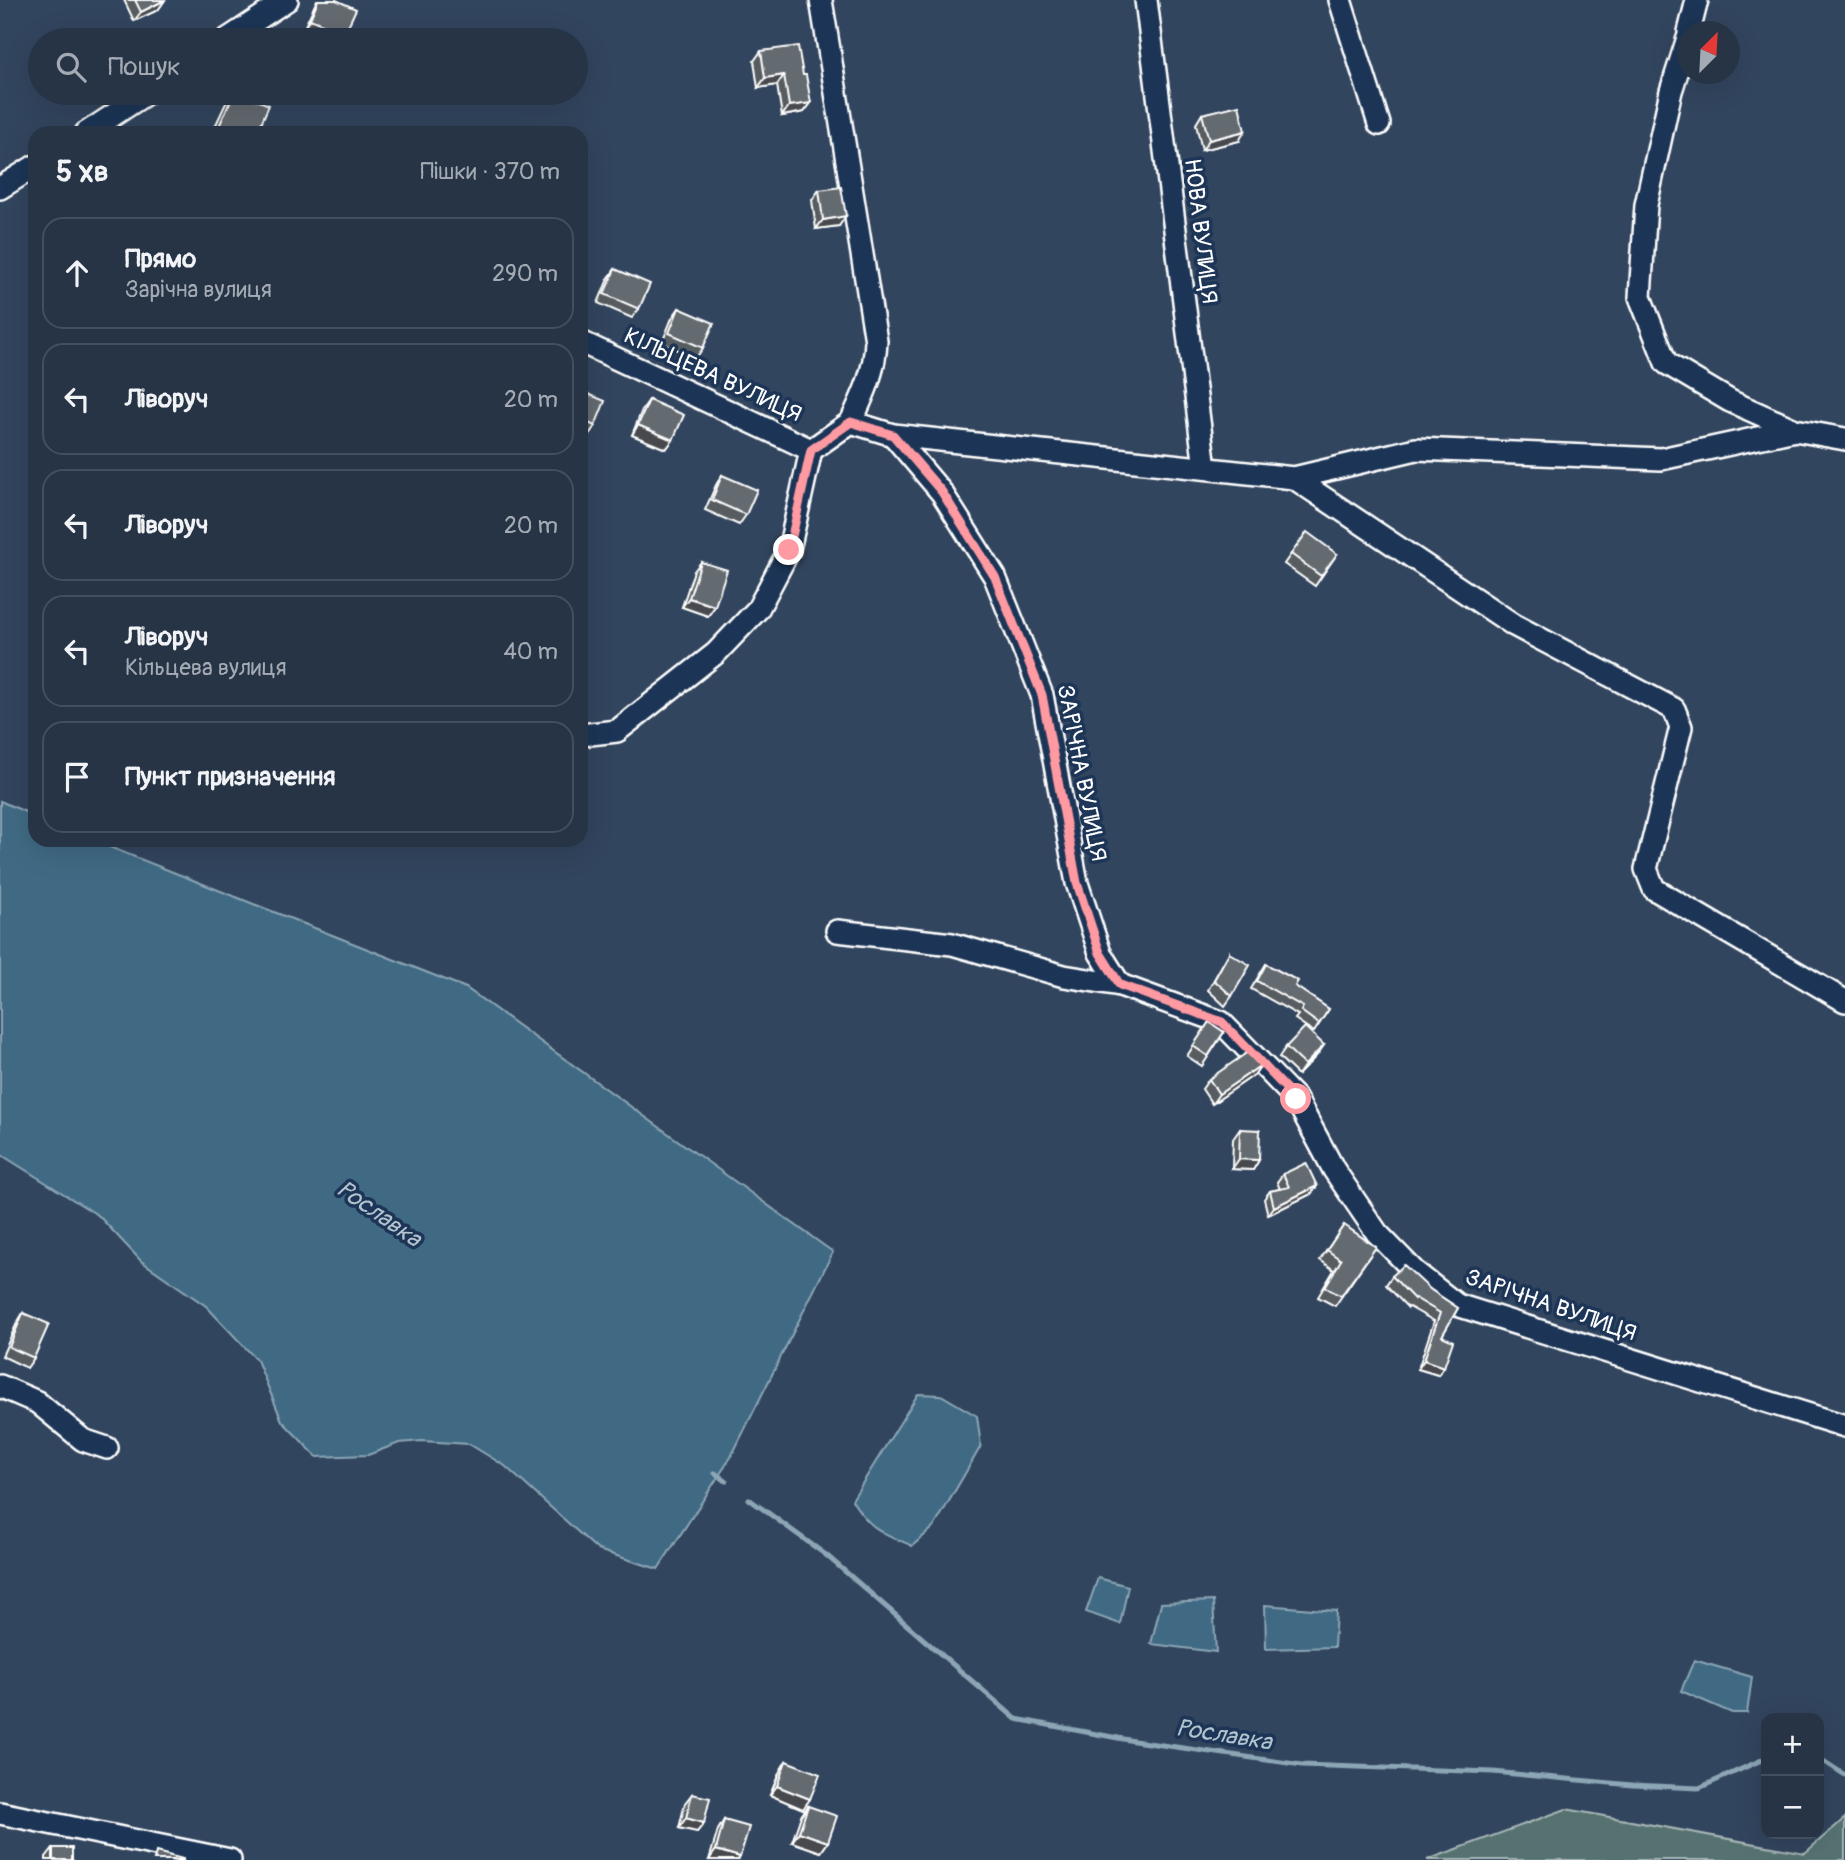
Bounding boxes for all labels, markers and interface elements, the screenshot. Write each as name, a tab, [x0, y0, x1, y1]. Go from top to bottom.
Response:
north arrow	[1677, 21, 1740, 84]
search box	[28, 28, 588, 105]
icon: search	[52, 48, 90, 86]
text: Пошук	[108, 51, 181, 83]
text: 5 хв	[56, 153, 109, 190]
text: Пішки · 370 m	[420, 157, 560, 186]
street label: НОВА ВУЛИЦЯ	[1178, 157, 1224, 305]
text: Прямо	[125, 243, 196, 275]
icon: ahead	[58, 254, 96, 292]
text: 290 m	[492, 259, 558, 288]
text: Зарічна вулиця	[125, 275, 272, 304]
street label: КІЛЬЦЕВА ВУЛИЦЯ	[620, 321, 806, 429]
icon: left	[58, 380, 96, 418]
text: Ліворуч	[125, 383, 209, 415]
text: 20 m	[504, 385, 558, 414]
icon: left	[58, 506, 96, 544]
text: Ліворуч	[125, 509, 209, 541]
text: 20 m	[504, 511, 558, 540]
route end	[773, 534, 804, 565]
text: Ліворуч	[125, 621, 209, 653]
icon: left	[58, 632, 96, 670]
text: 40 m	[504, 637, 558, 666]
text: Кільцева вулиця	[125, 653, 286, 682]
street label: ЗАРІЧНА ВУЛИЦЯ	[1051, 682, 1113, 864]
icon: arrive	[58, 758, 96, 796]
text: Пункт призначення	[125, 761, 336, 793]
route start	[1280, 1083, 1311, 1114]
water label: Рославка	[331, 1175, 428, 1255]
street label: ЗАРІЧНА ВУЛИЦЯ	[1462, 1262, 1640, 1348]
water label: Рославка	[1174, 1713, 1276, 1757]
map controls	[1761, 1713, 1824, 1839]
button: +	[1761, 1713, 1824, 1776]
button: −	[1761, 1776, 1824, 1839]

